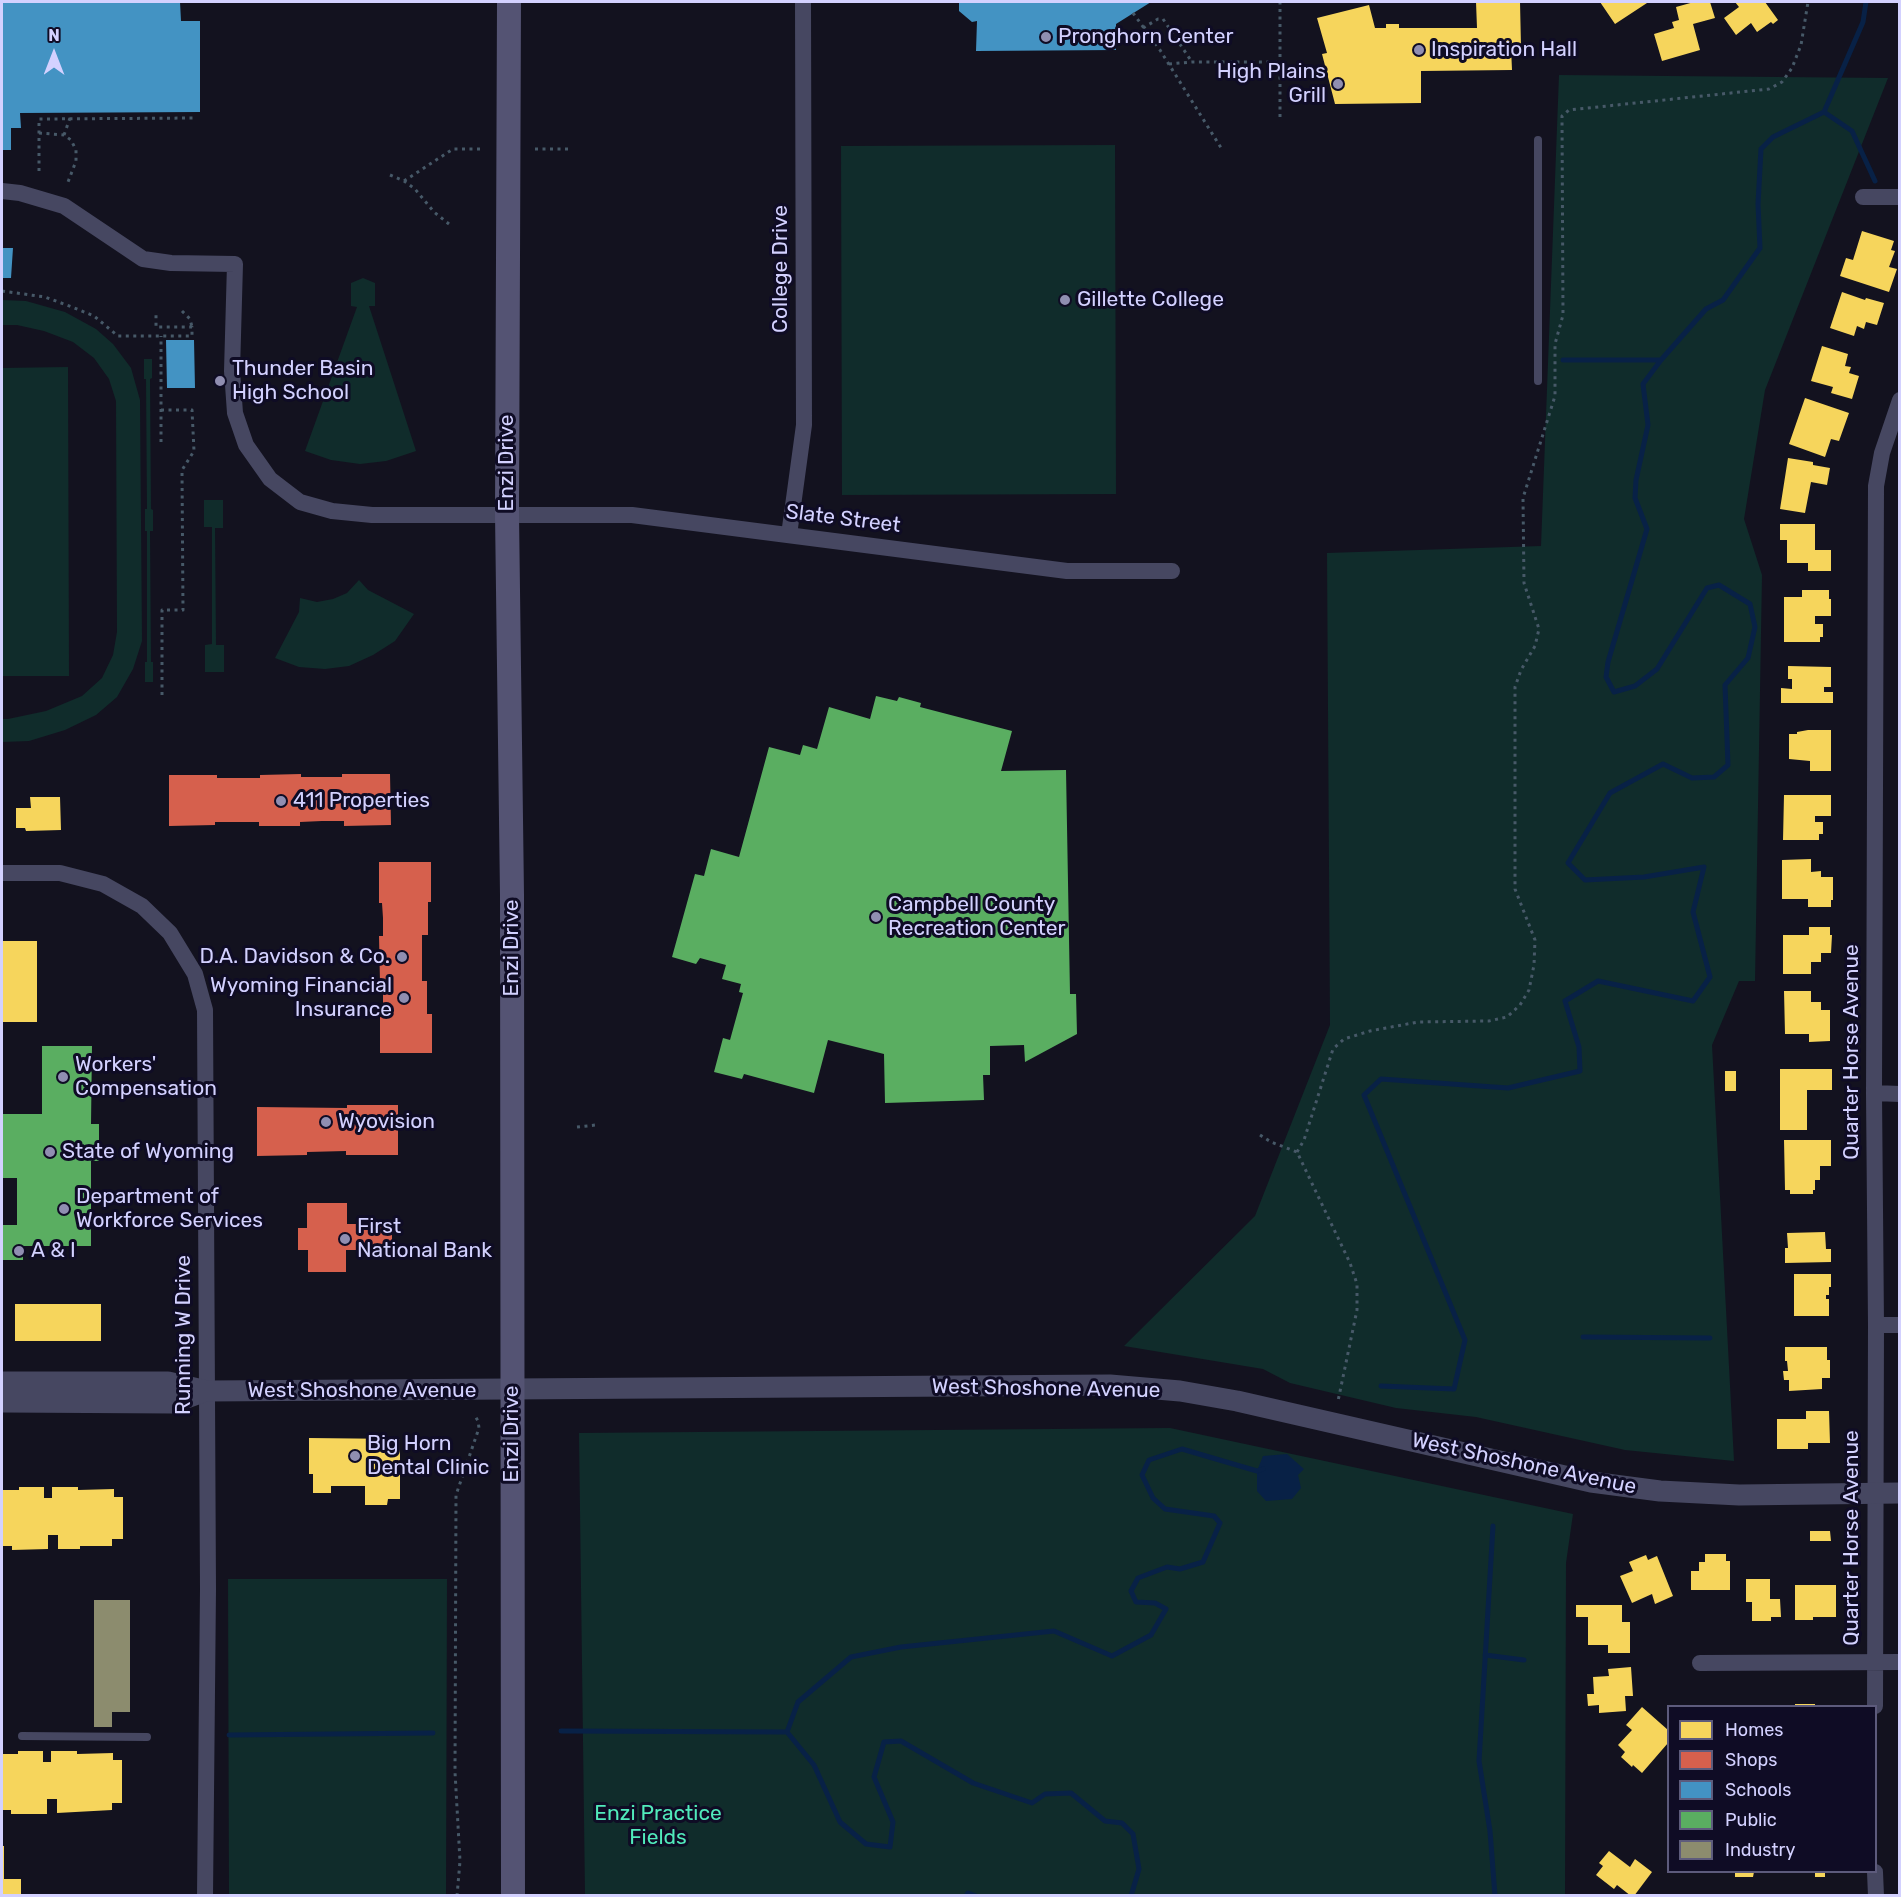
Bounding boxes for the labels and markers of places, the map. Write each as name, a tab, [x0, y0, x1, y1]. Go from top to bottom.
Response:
place label: Pronghorn Center	[1058, 24, 1234, 50]
marker: Pronghorn Center	[1039, 30, 1053, 44]
place label: Inspiration Hall	[1431, 37, 1577, 63]
marker: Inspiration Hall	[1412, 43, 1426, 57]
place label: High Plains Grill	[1217, 59, 1326, 109]
marker: High Plains Grill	[1331, 77, 1345, 91]
place label: Gillette College	[1077, 287, 1224, 313]
marker: Gillette College	[1058, 293, 1072, 307]
place label: Thunder Basin High School	[232, 356, 373, 406]
marker: Thunder Basin High School	[213, 374, 227, 388]
place label: 411 Properties	[293, 788, 430, 814]
marker: 411 Properties	[274, 794, 288, 808]
place label: Campbell County Recreation Center	[888, 892, 1065, 942]
marker: Campbell County Recreation Center	[869, 910, 883, 924]
place label: D.A. Davidson & Co.	[200, 944, 390, 970]
marker: D.A. Davidson & Co.	[395, 950, 409, 964]
place label: Wyoming Financial Insurance	[210, 973, 392, 1023]
marker: Wyoming Financial Insurance	[397, 991, 411, 1005]
place label: Workers' Compensation	[75, 1052, 217, 1102]
marker: Workers' Compensation	[56, 1070, 70, 1084]
place label: Wyovision	[338, 1109, 435, 1135]
marker: Wyovision	[319, 1115, 333, 1129]
place label: State of Wyoming	[62, 1139, 234, 1165]
marker: State of Wyoming	[43, 1145, 57, 1159]
place label: Department of Workforce Services	[76, 1184, 263, 1234]
marker: Department of Workforce Services	[57, 1202, 71, 1216]
place label: First National Bank	[357, 1214, 492, 1264]
marker: First National Bank	[338, 1232, 352, 1246]
place label: A & I	[31, 1238, 76, 1264]
marker: A & I	[12, 1244, 26, 1258]
place label: Big Horn Dental Clinic	[367, 1431, 489, 1481]
marker: Big Horn Dental Clinic	[348, 1449, 362, 1463]

